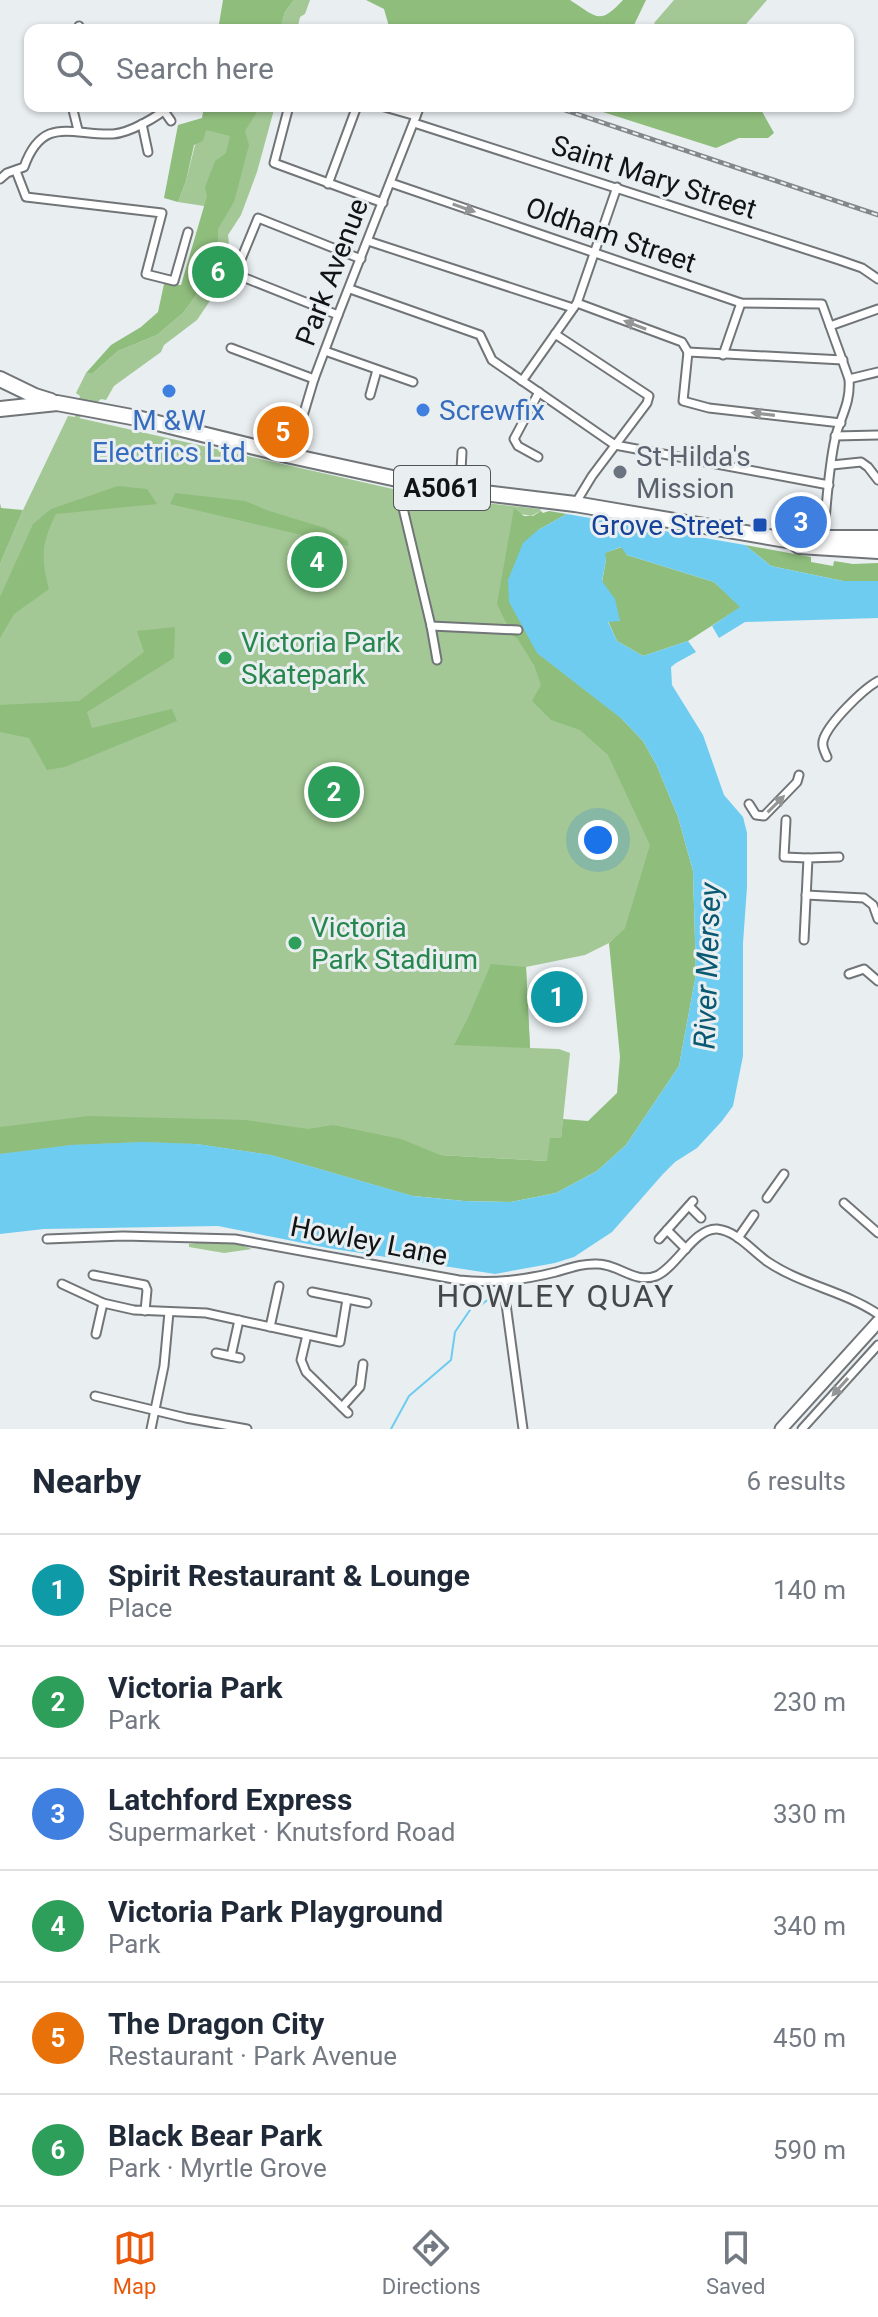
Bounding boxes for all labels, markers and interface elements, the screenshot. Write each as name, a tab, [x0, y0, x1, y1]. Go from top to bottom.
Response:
search box	[24, 24, 854, 112]
icon: search	[52, 46, 96, 90]
text: Search here	[116, 51, 274, 86]
street label: Saint Mary Street	[547, 128, 761, 226]
street label: Oldham Street	[522, 190, 700, 280]
street label: Park Avenue	[289, 194, 375, 350]
one-way arrow	[453, 202, 477, 214]
pin: 6	[192, 242, 244, 302]
one-way arrow	[623, 318, 647, 331]
marker: M &W Electrics Ltd	[160, 382, 178, 400]
place label: Screwfix	[439, 394, 545, 427]
marker: Screwfix	[414, 401, 432, 419]
pin: 5	[257, 402, 309, 462]
place label: M &W Electrics Ltd	[92, 404, 246, 469]
one-way arrow	[750, 408, 775, 421]
place label: St Hilda's Mission	[636, 440, 751, 505]
marker: St Hilda's Mission	[611, 463, 629, 481]
road number: A5061	[394, 466, 490, 510]
pin: 3	[775, 492, 827, 552]
place label: Grove Street	[591, 509, 744, 542]
marker: Grove Street	[751, 516, 769, 534]
pin: 4	[291, 532, 343, 592]
place label: Victoria Park Skatepark	[241, 626, 401, 691]
marker: Victoria Park Skatepark	[216, 649, 234, 667]
pin: 2	[308, 762, 360, 822]
one-way arrow	[766, 795, 785, 814]
your location	[578, 820, 618, 860]
water label: River Mersey	[687, 881, 727, 1050]
place label: Victoria Park Stadium	[311, 911, 478, 976]
marker: Victoria Park Stadium	[286, 934, 304, 952]
pin: 1	[531, 967, 583, 1027]
street label: Howley Lane	[288, 1210, 450, 1272]
district label: HOWLEY QUAY	[437, 1277, 675, 1315]
one-way arrow	[832, 1377, 849, 1397]
text: Nearby	[32, 1461, 141, 1501]
text: 6 results	[747, 1466, 846, 1496]
text: Spirit Restaurant & Lounge	[108, 1558, 470, 1593]
text: 1	[51, 1575, 65, 1605]
text: 140 m	[773, 1575, 846, 1605]
text: Place	[108, 1593, 172, 1623]
text: Victoria Park	[108, 1670, 283, 1705]
text: 2	[51, 1687, 65, 1717]
text: 230 m	[773, 1687, 846, 1717]
text: Park	[108, 1705, 160, 1735]
text: Latchford Express	[108, 1782, 352, 1817]
text: 3	[51, 1799, 65, 1829]
text: 330 m	[773, 1799, 846, 1829]
text: Supermarket · Knutsford Road	[108, 1817, 455, 1847]
text: Victoria Park Playground	[108, 1894, 443, 1929]
text: 4	[51, 1911, 65, 1941]
text: 340 m	[773, 1911, 846, 1941]
text: Park	[108, 1929, 160, 1959]
text: The Dragon City	[108, 2006, 324, 2041]
text: 5	[51, 2023, 65, 2053]
text: 450 m	[773, 2023, 846, 2053]
text: Restaurant · Park Avenue	[108, 2041, 397, 2071]
text: Black Bear Park	[108, 2118, 322, 2153]
text: 6	[51, 2135, 65, 2165]
text: 590 m	[773, 2135, 846, 2165]
text: Park · Myrtle Grove	[108, 2153, 327, 2183]
tab: Map	[113, 2226, 157, 2299]
tab: Directions	[382, 2226, 481, 2299]
tab: Saved	[706, 2226, 765, 2299]

